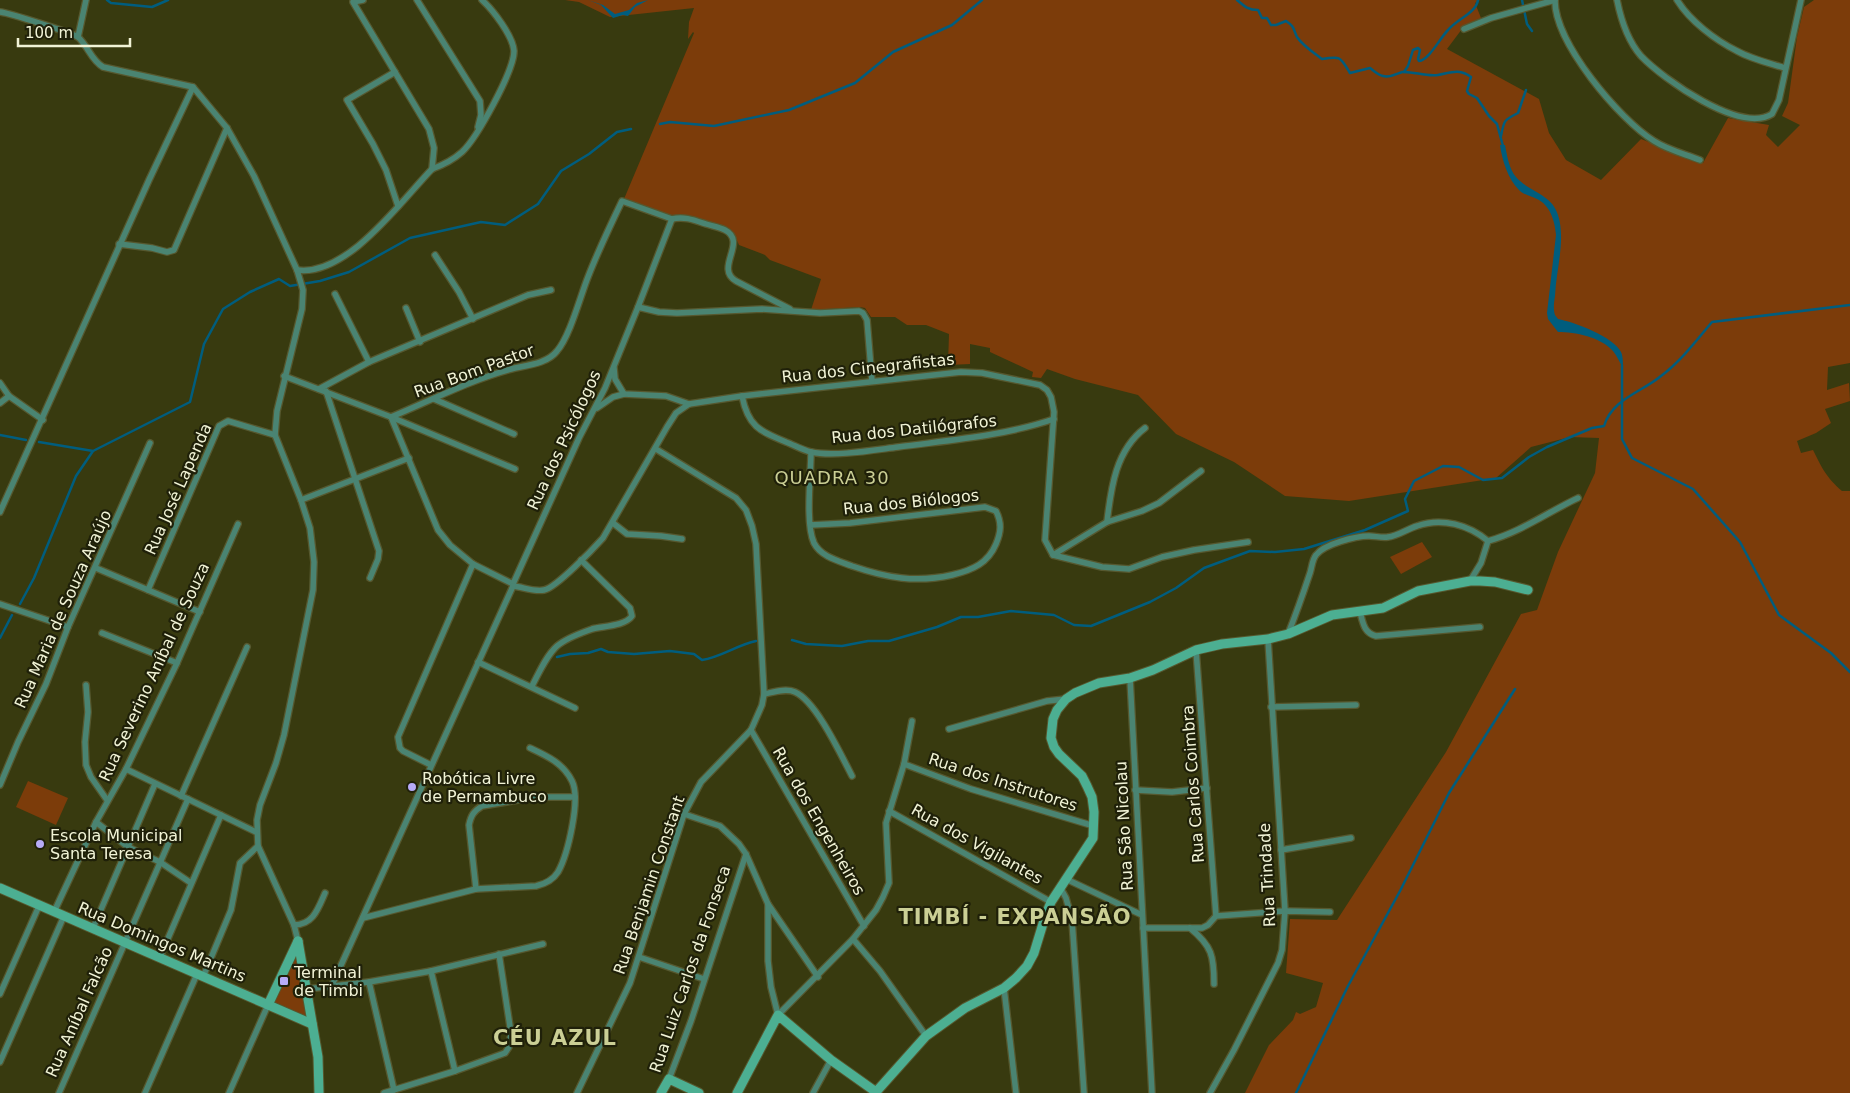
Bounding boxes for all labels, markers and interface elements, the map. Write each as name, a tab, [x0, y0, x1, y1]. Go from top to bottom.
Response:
scale bar	[18, 15, 130, 47]
text: 100 m	[25, 24, 73, 42]
street label: Rua Bom Pastor	[411, 340, 537, 402]
street label: Rua dos Cinegrafistas	[781, 349, 955, 387]
street label: Rua dos Psicólogos	[523, 367, 605, 513]
street label: Rua dos Datilógrafos	[830, 411, 998, 447]
street label: Rua José Lapenda	[140, 420, 216, 558]
district label: QUADRA 30	[774, 467, 890, 488]
street label: Rua dos Biólogos	[842, 485, 980, 519]
street label: Rua Maria de Souza Araújo	[11, 507, 115, 711]
street label: Rua Severino Aníbal de Souza	[95, 560, 213, 784]
street label: Rua Carlos Coimbra	[1178, 704, 1208, 864]
street label: Rua dos Engenheiros	[769, 744, 869, 898]
street label: Rua dos Instrutores	[926, 749, 1080, 815]
street label: Rua São Nicolau	[1111, 761, 1137, 891]
place label: Robótica Livre de Pernambuco	[422, 769, 547, 806]
marker: Robótica Livre de Pernambuco	[406, 781, 418, 793]
street label: Rua Benjamin Constant	[609, 793, 689, 977]
street label: Rua dos Vigilantes	[908, 800, 1046, 888]
street label: Rua Trindade	[1255, 823, 1279, 927]
place label: Escola Municipal Santa Teresa	[50, 826, 183, 863]
marker: Escola Municipal Santa Teresa	[34, 838, 46, 850]
street label: Rua Luiz Carlos da Fonseca	[646, 863, 734, 1075]
street label: Rua Domingos Martins	[75, 898, 249, 986]
district label: TIMBÍ - EXPANSÃO	[898, 904, 1132, 929]
street label: Rua Aníbal Falcão	[42, 944, 116, 1080]
place label: Terminal de Timbi	[293, 963, 363, 1000]
marker: Terminal de Timbi	[278, 975, 290, 987]
district label: CÉU AZUL	[493, 1025, 617, 1050]

